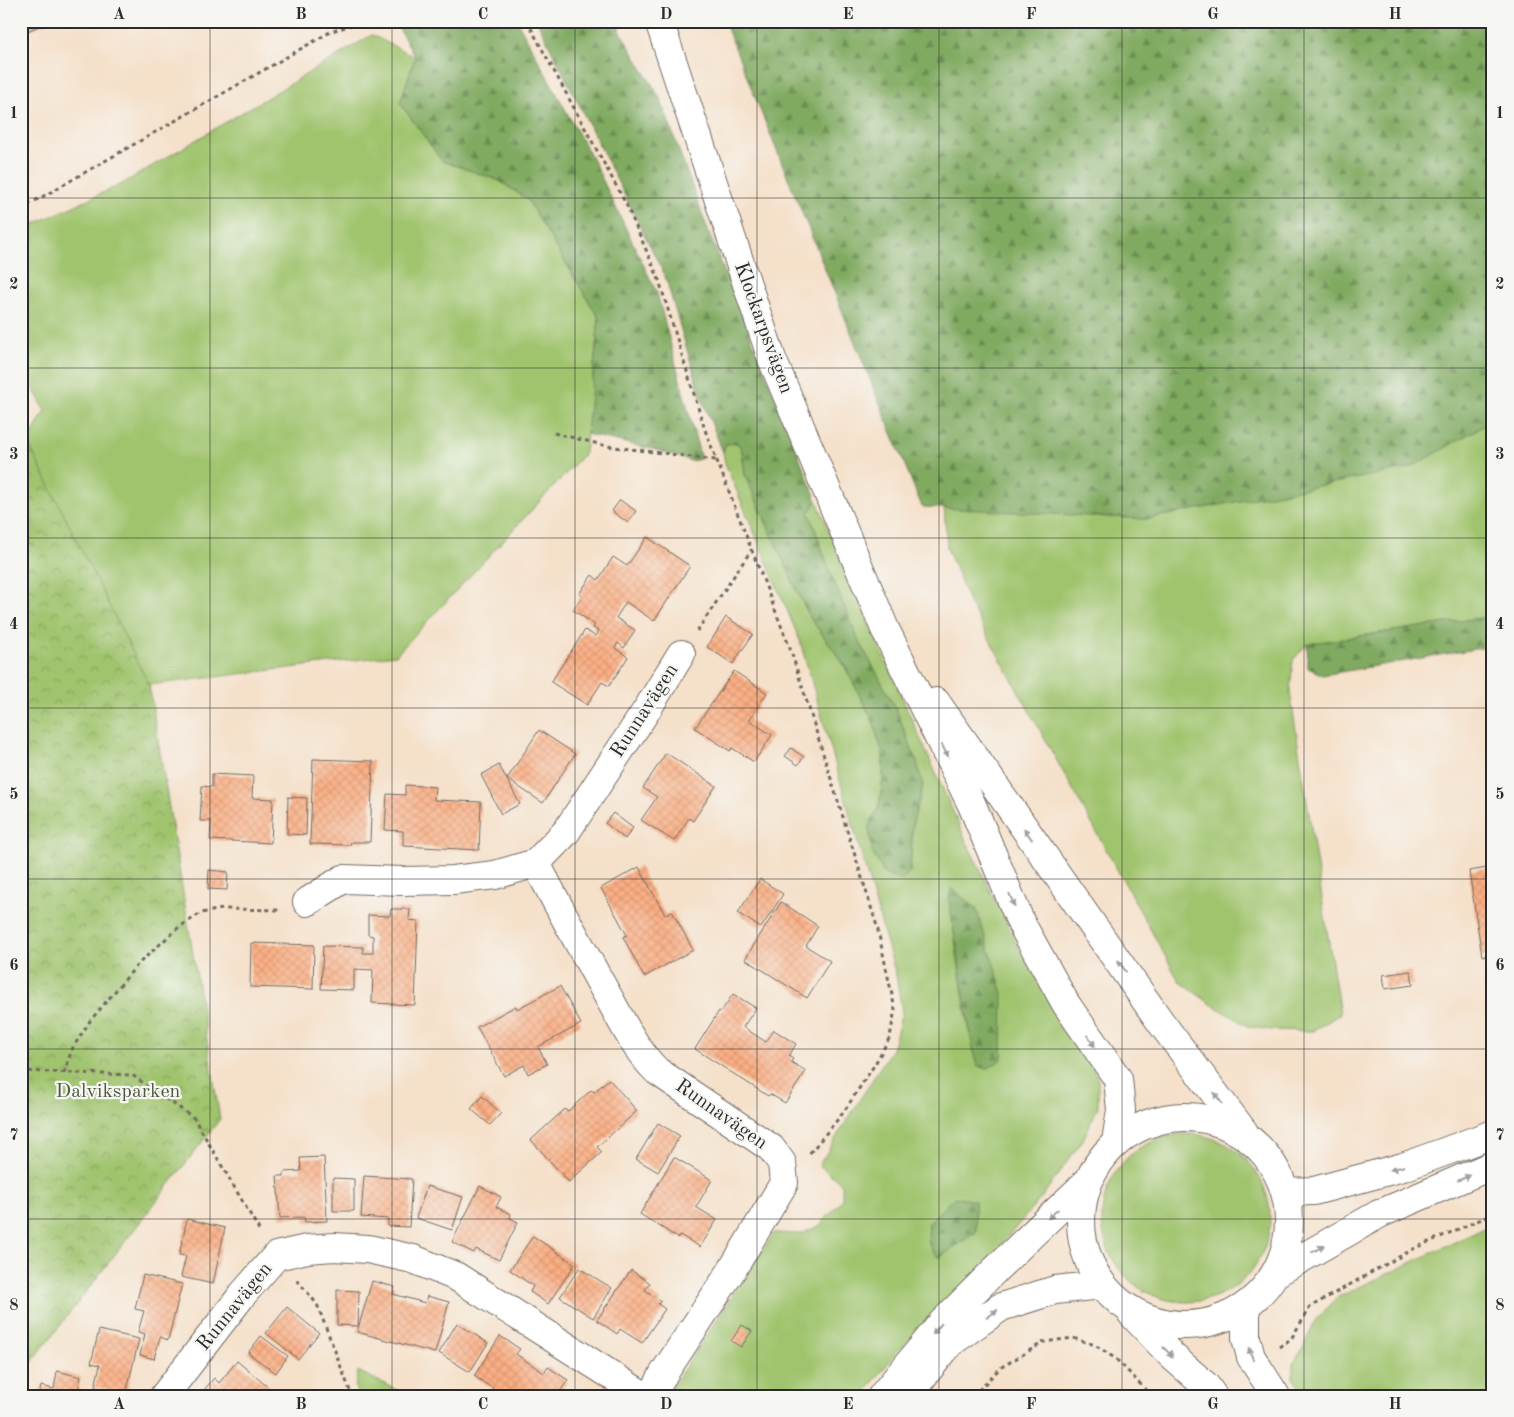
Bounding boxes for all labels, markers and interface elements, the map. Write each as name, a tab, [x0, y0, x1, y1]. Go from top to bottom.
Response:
text: A	[113, 7, 125, 23]
text: B	[295, 7, 307, 23]
text: C	[478, 7, 488, 23]
text: D	[660, 7, 672, 23]
text: E	[842, 7, 854, 23]
text: F	[1026, 7, 1037, 23]
text: G	[1207, 7, 1219, 23]
text: H	[1388, 7, 1402, 23]
text: 1	[9, 106, 19, 122]
text: 1	[1495, 106, 1505, 122]
street label: Klockarpsvägen	[730, 260, 796, 396]
text: 2	[9, 277, 19, 293]
text: 2	[1495, 277, 1505, 293]
text: 3	[9, 447, 19, 463]
text: 3	[1495, 447, 1505, 463]
text: 4	[9, 617, 19, 633]
text: 4	[1495, 617, 1505, 633]
street label: Runnavägen	[607, 660, 683, 761]
one-way arrow	[941, 744, 949, 758]
text: 5	[9, 787, 19, 803]
text: 5	[1495, 787, 1505, 803]
one-way arrow	[1023, 827, 1033, 840]
one-way arrow	[1008, 892, 1016, 907]
text: 6	[9, 958, 19, 974]
text: 6	[1495, 958, 1505, 974]
one-way arrow	[1117, 960, 1127, 973]
one-way arrow	[1086, 1034, 1096, 1048]
street label: Runnavägen	[671, 1076, 771, 1154]
park label: Dalviksparken	[56, 1082, 181, 1102]
one-way arrow	[1212, 1091, 1223, 1104]
text: 7	[9, 1128, 19, 1144]
text: 7	[1495, 1128, 1505, 1144]
one-way arrow	[1390, 1165, 1405, 1173]
one-way arrow	[1457, 1173, 1471, 1181]
one-way arrow	[1047, 1208, 1059, 1220]
one-way arrow	[1312, 1244, 1325, 1253]
street label: Runnavägen	[194, 1259, 277, 1355]
text: 8	[9, 1298, 19, 1314]
text: 8	[1495, 1298, 1505, 1314]
one-way arrow	[985, 1309, 998, 1319]
one-way arrow	[932, 1322, 943, 1335]
one-way arrow	[1162, 1345, 1174, 1357]
one-way arrow	[1247, 1346, 1255, 1361]
text: A	[113, 1397, 125, 1413]
text: B	[295, 1397, 307, 1413]
text: C	[478, 1397, 488, 1413]
text: D	[660, 1397, 672, 1413]
text: E	[842, 1397, 854, 1413]
text: F	[1026, 1397, 1037, 1413]
text: G	[1207, 1397, 1219, 1413]
text: H	[1388, 1397, 1402, 1413]

